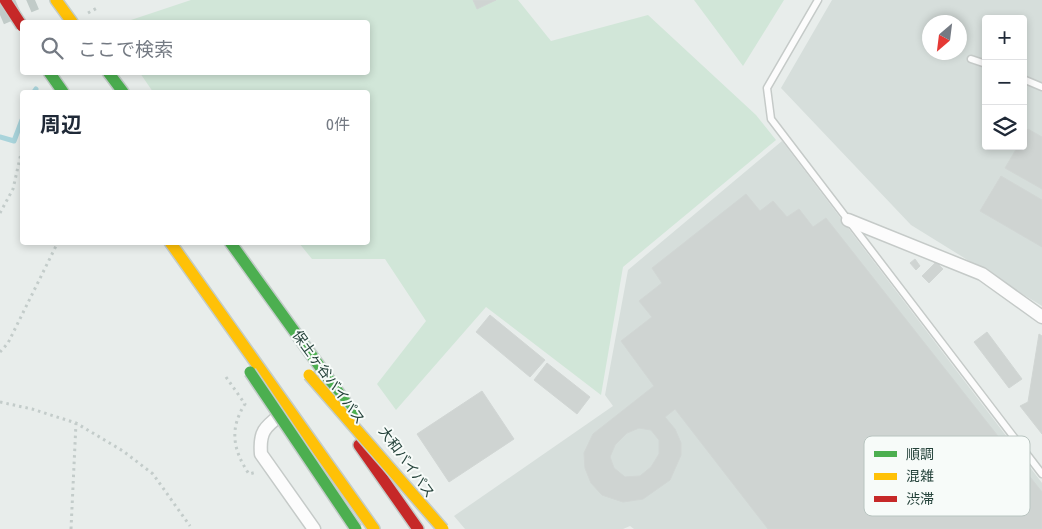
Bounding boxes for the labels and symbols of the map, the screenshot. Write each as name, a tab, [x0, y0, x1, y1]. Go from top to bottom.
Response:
north arrow	[922, 15, 967, 60]
street label: 保土ヶ谷バイパス	[289, 327, 368, 427]
street label: 大和バイパス	[375, 423, 438, 501]
legend	[864, 436, 1030, 516]
text: 順調	[906, 446, 934, 463]
text: 混雑	[906, 468, 934, 485]
text: 渋滞	[906, 491, 934, 508]

